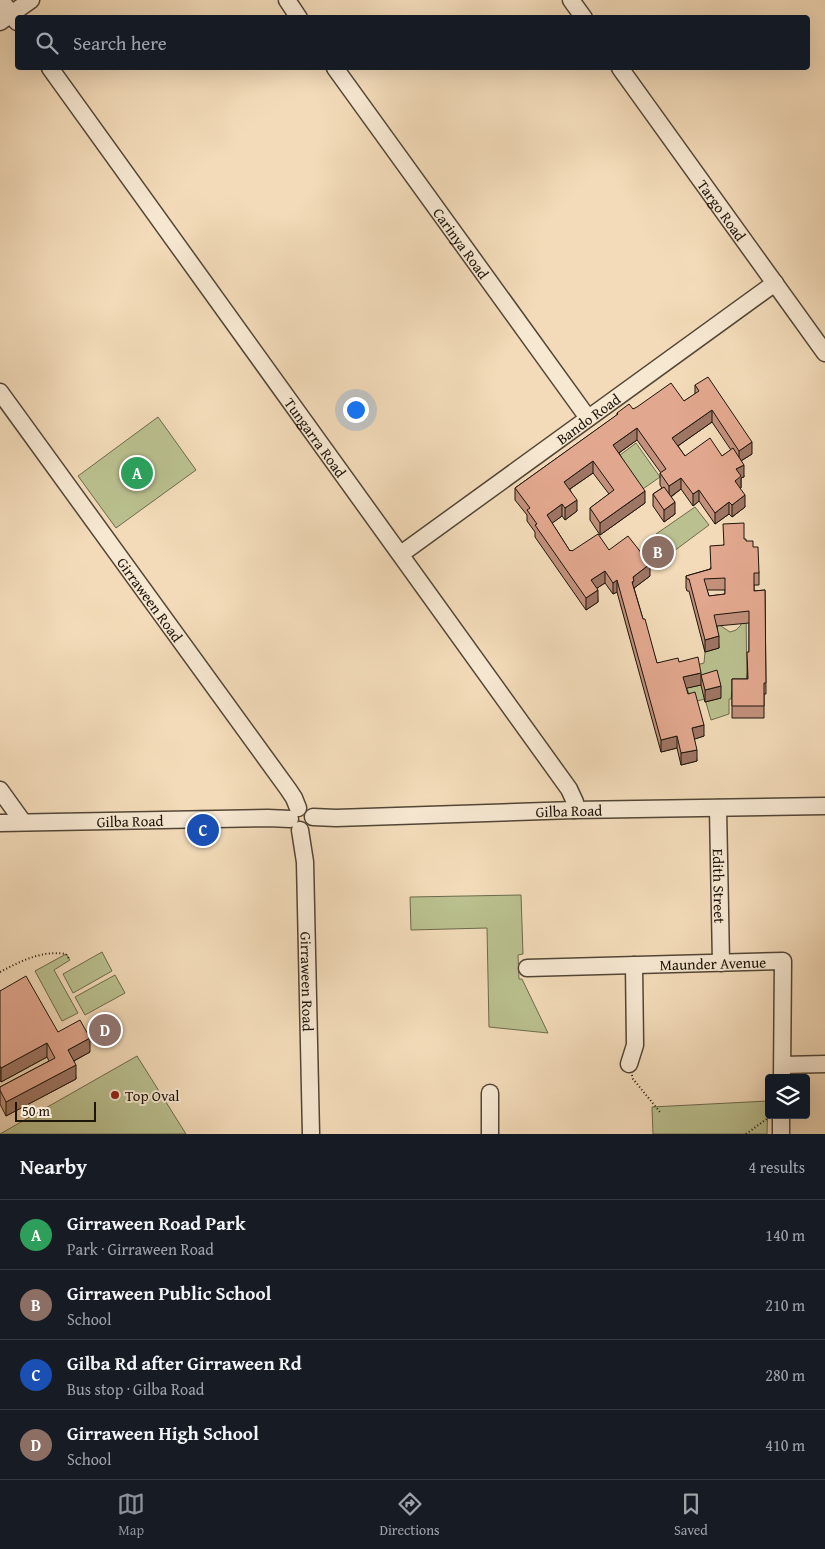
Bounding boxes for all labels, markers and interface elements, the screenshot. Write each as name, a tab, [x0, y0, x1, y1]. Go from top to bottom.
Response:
search box	[15, 15, 810, 70]
icon: search	[33, 29, 61, 57]
text: Search here	[73, 29, 167, 57]
street label: Targo Road	[693, 175, 751, 245]
street label: Carinya Road	[429, 203, 494, 283]
street label: Bando Road	[552, 388, 624, 449]
street label: Tungarra Road	[280, 393, 352, 481]
your location	[343, 397, 369, 423]
pin: A	[121, 454, 153, 492]
pin: B	[642, 533, 674, 571]
street label: Girraween Road	[113, 553, 188, 646]
street label: Gilba Road	[535, 799, 602, 822]
street label: Gilba Road	[96, 809, 164, 832]
pin: C	[187, 811, 219, 849]
street label: Edith Street	[708, 848, 731, 924]
street label: Girraween Road	[296, 931, 319, 1032]
street label: Maunder Avenue	[659, 951, 767, 975]
pin: D	[89, 1011, 121, 1049]
map controls	[765, 1074, 810, 1119]
button: layers	[765, 1074, 810, 1119]
place label: Top Oval	[125, 1085, 179, 1106]
marker: Top Oval	[109, 1089, 121, 1101]
scale bar	[15, 1099, 96, 1122]
text: 50 m	[22, 1101, 50, 1121]
text: Nearby	[20, 1151, 87, 1182]
text: 4 results	[748, 1155, 805, 1179]
text: Girraween Road Park	[67, 1209, 246, 1237]
text: A	[31, 1223, 41, 1247]
text: 140 m	[765, 1223, 805, 1247]
text: Park · Girraween Road	[67, 1237, 214, 1261]
text: Girraween Public School	[67, 1279, 271, 1307]
text: B	[31, 1293, 41, 1317]
text: 210 m	[765, 1293, 805, 1317]
text: School	[67, 1307, 111, 1331]
text: Gilba Rd after Girraween Rd	[67, 1349, 302, 1377]
text: C	[31, 1363, 41, 1387]
text: 280 m	[765, 1363, 805, 1387]
text: Bus stop · Gilba Road	[67, 1377, 204, 1401]
text: Girraween High School	[67, 1419, 259, 1447]
text: D	[31, 1433, 41, 1457]
text: 410 m	[765, 1433, 805, 1457]
text: School	[67, 1447, 111, 1471]
tab: Map	[117, 1490, 145, 1540]
tab: Directions	[379, 1490, 440, 1540]
tab: Saved	[674, 1490, 708, 1540]

